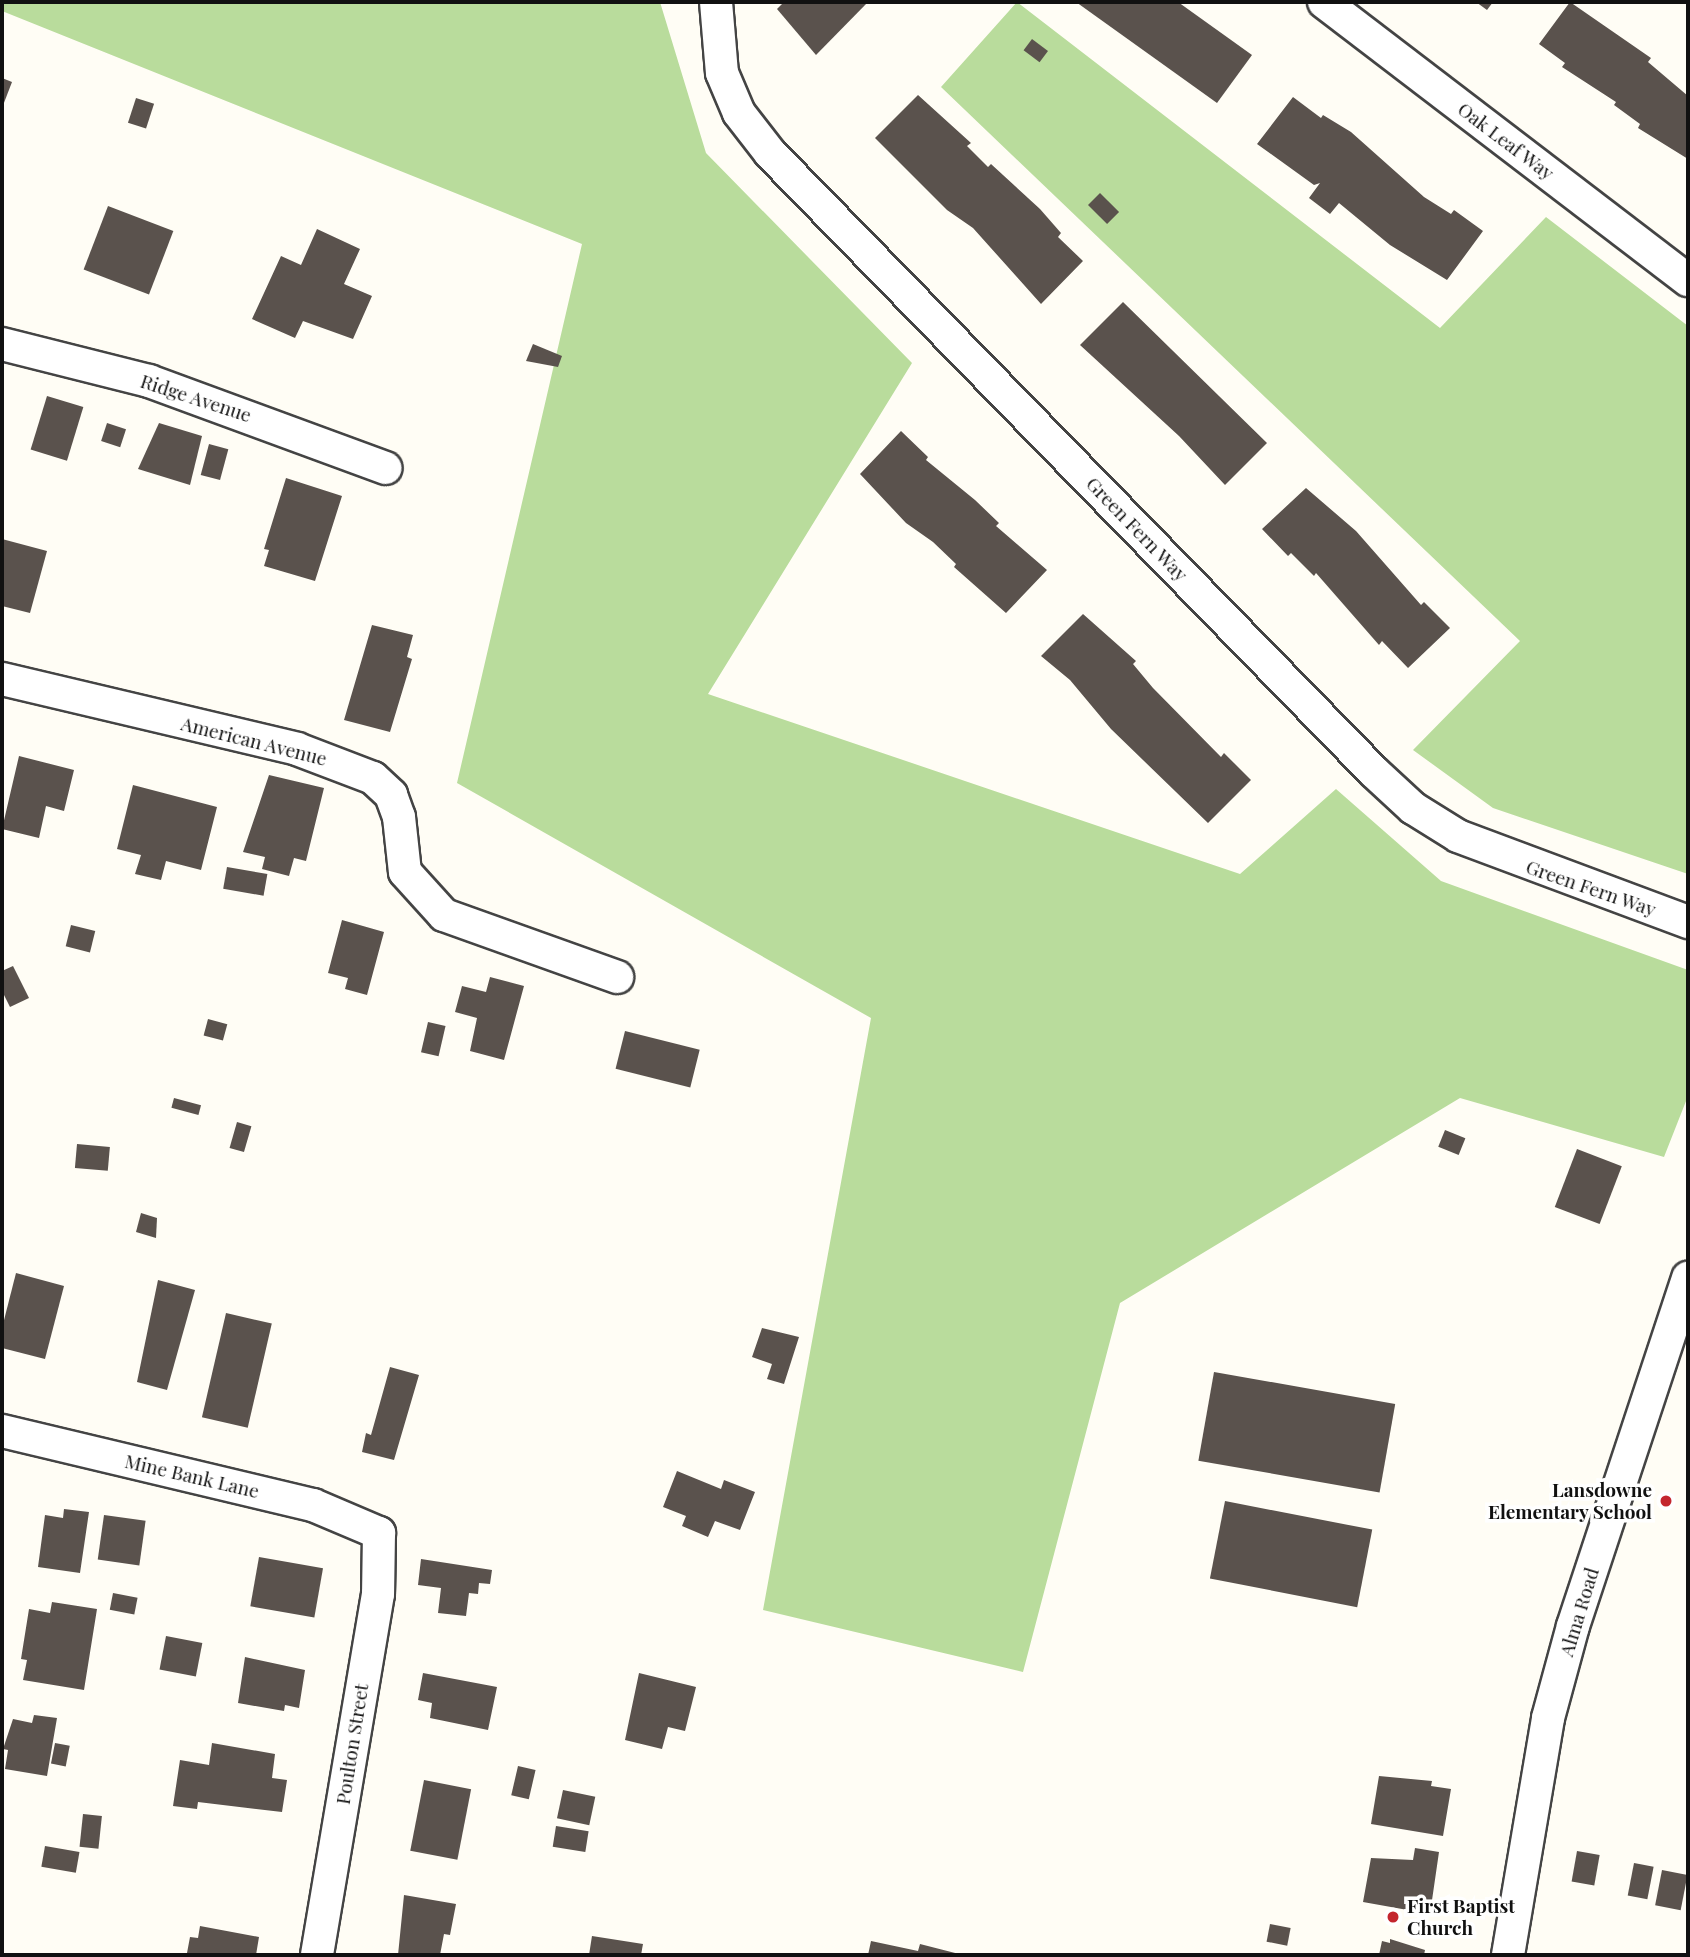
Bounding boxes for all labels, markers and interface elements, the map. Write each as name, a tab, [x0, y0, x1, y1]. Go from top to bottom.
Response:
street label: Oak Leaf Way	[1453, 97, 1559, 185]
street label: Ridge Avenue	[137, 369, 255, 427]
street label: Green Fern Way	[1081, 472, 1193, 586]
street label: American Avenue	[178, 712, 330, 770]
street label: Green Fern Way	[1523, 855, 1659, 921]
street label: Mine Bank Lane	[123, 1449, 261, 1503]
place label: Lansdowne Elementary School	[1487, 1479, 1652, 1523]
marker: Lansdowne Elementary School	[1658, 1493, 1674, 1509]
street label: Alma Road	[1555, 1565, 1603, 1659]
street label: Poulton Street	[331, 1682, 373, 1806]
place label: First Baptist Church	[1407, 1895, 1515, 1939]
marker: First Baptist Church	[1385, 1909, 1401, 1925]

